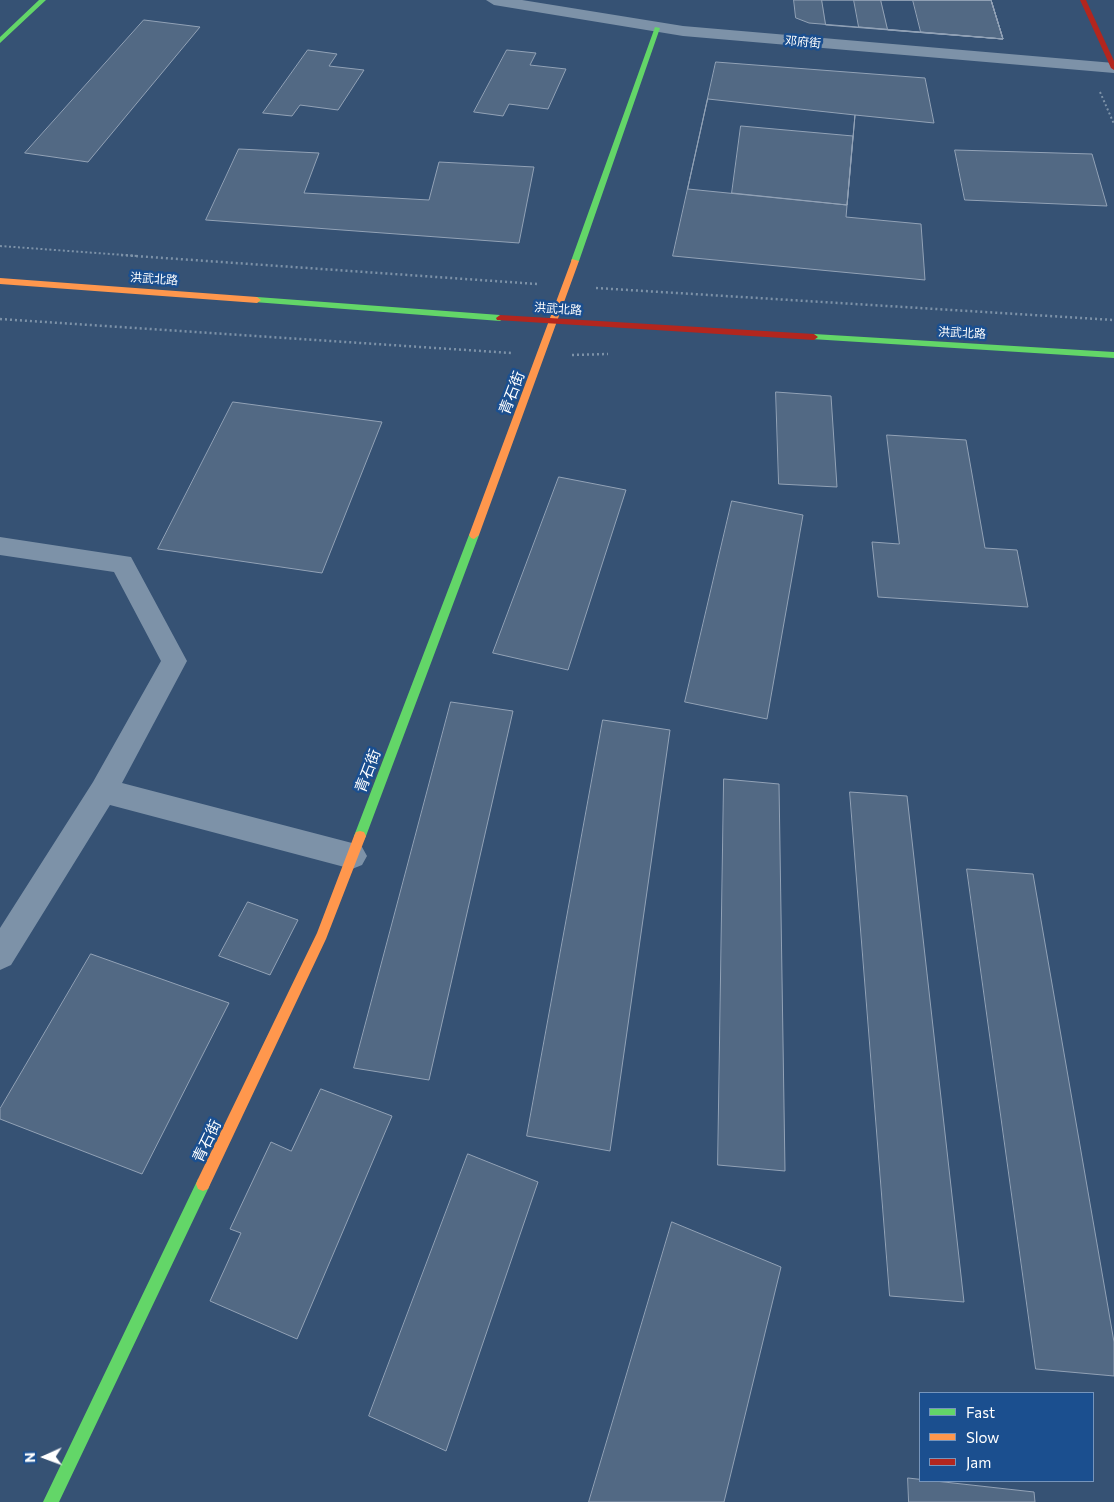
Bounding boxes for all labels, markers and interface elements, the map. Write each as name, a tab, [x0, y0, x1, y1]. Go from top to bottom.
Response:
street label: 邓府街	[784, 33, 822, 51]
street label: 洪武北路	[130, 270, 178, 288]
street label: 洪武北路	[534, 300, 582, 318]
street label: 洪武北路	[938, 325, 986, 341]
street label: 青石街	[496, 369, 528, 417]
street label: 青石街	[352, 747, 384, 795]
street label: 青石街	[189, 1117, 225, 1165]
legend	[919, 1392, 1094, 1482]
text: Fast	[966, 1403, 995, 1421]
text: Slow	[966, 1428, 999, 1446]
north arrow	[20, 1432, 70, 1482]
text: N	[21, 1452, 38, 1463]
text: Jam	[966, 1453, 991, 1471]

